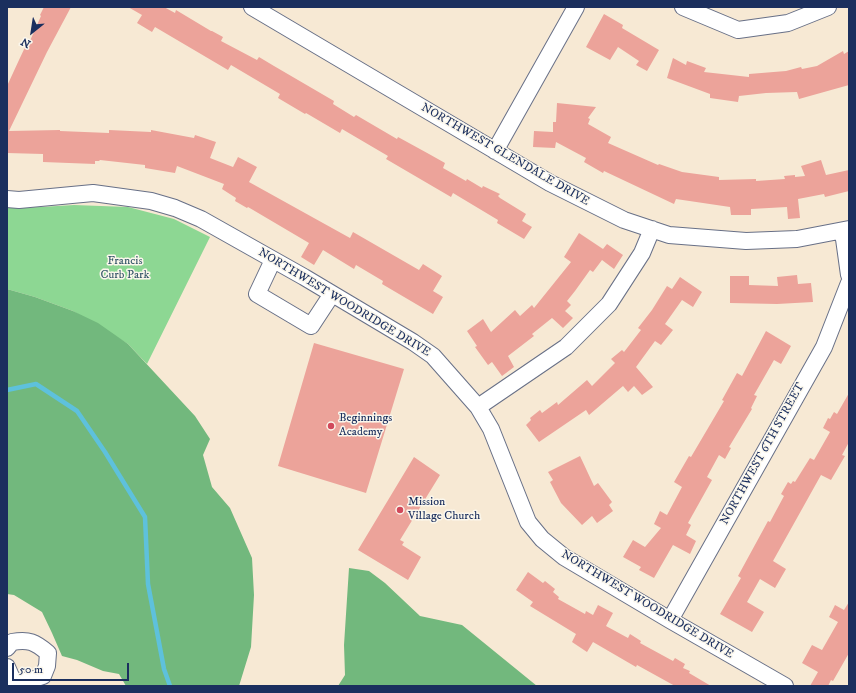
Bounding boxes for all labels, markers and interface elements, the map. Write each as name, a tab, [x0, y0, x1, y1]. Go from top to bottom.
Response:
north arrow	[12, 12, 52, 52]
text: N	[19, 34, 33, 51]
street label: NORTHWEST GLENDALE DRIVE	[418, 101, 592, 209]
street label: NORTHWEST WOODRIDGE DRIVE	[255, 246, 433, 360]
park label: Francis Curb Park	[101, 255, 149, 283]
street label: NORTHWEST 6TH STREET	[718, 380, 808, 528]
place label: Beginnings Academy	[339, 412, 392, 440]
marker: Beginnings Academy	[326, 421, 336, 431]
place label: Mission Village Church	[408, 496, 480, 524]
marker: Mission Village Church	[395, 505, 405, 515]
street label: NORTHWEST WOODRIDGE DRIVE	[558, 548, 736, 662]
scale bar	[14, 655, 131, 681]
text: 50 m	[19, 662, 43, 677]

